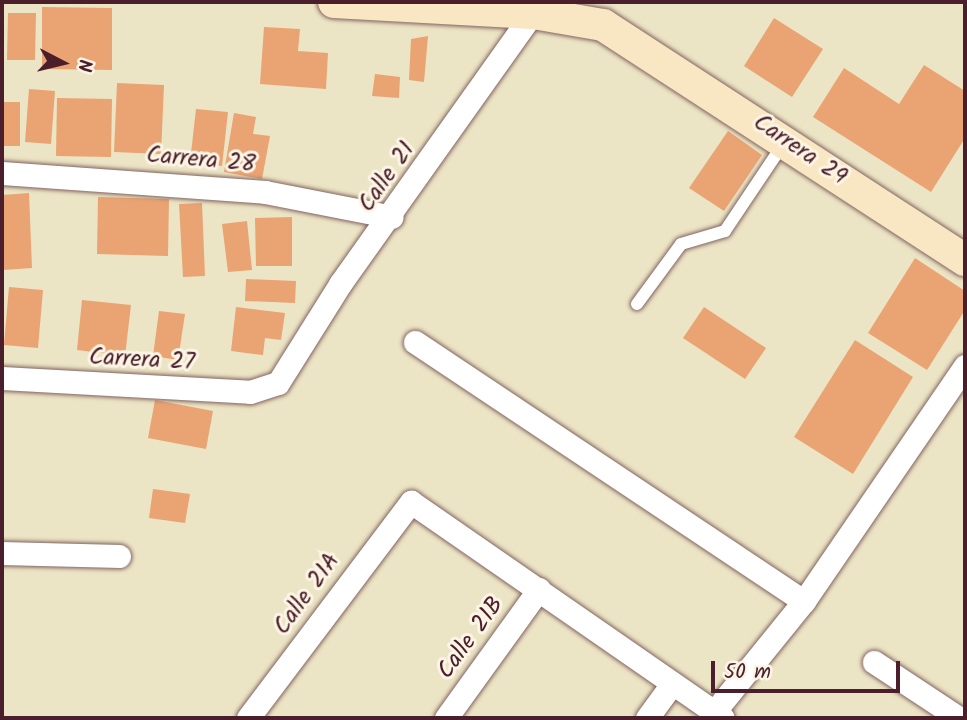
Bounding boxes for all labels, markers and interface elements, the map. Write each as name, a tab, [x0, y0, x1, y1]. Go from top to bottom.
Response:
north arrow	[28, 28, 98, 98]
text: N	[68, 58, 99, 73]
street label: Carrera 29	[748, 108, 852, 192]
street label: Calle 21	[352, 136, 422, 218]
street label: Carrera 28	[145, 141, 257, 179]
street label: Carrera 27	[88, 343, 196, 377]
street label: Calle 21A	[268, 548, 346, 640]
street label: Calle 21B	[432, 591, 510, 685]
scale bar	[715, 646, 904, 690]
text: 50 m	[724, 656, 771, 689]

